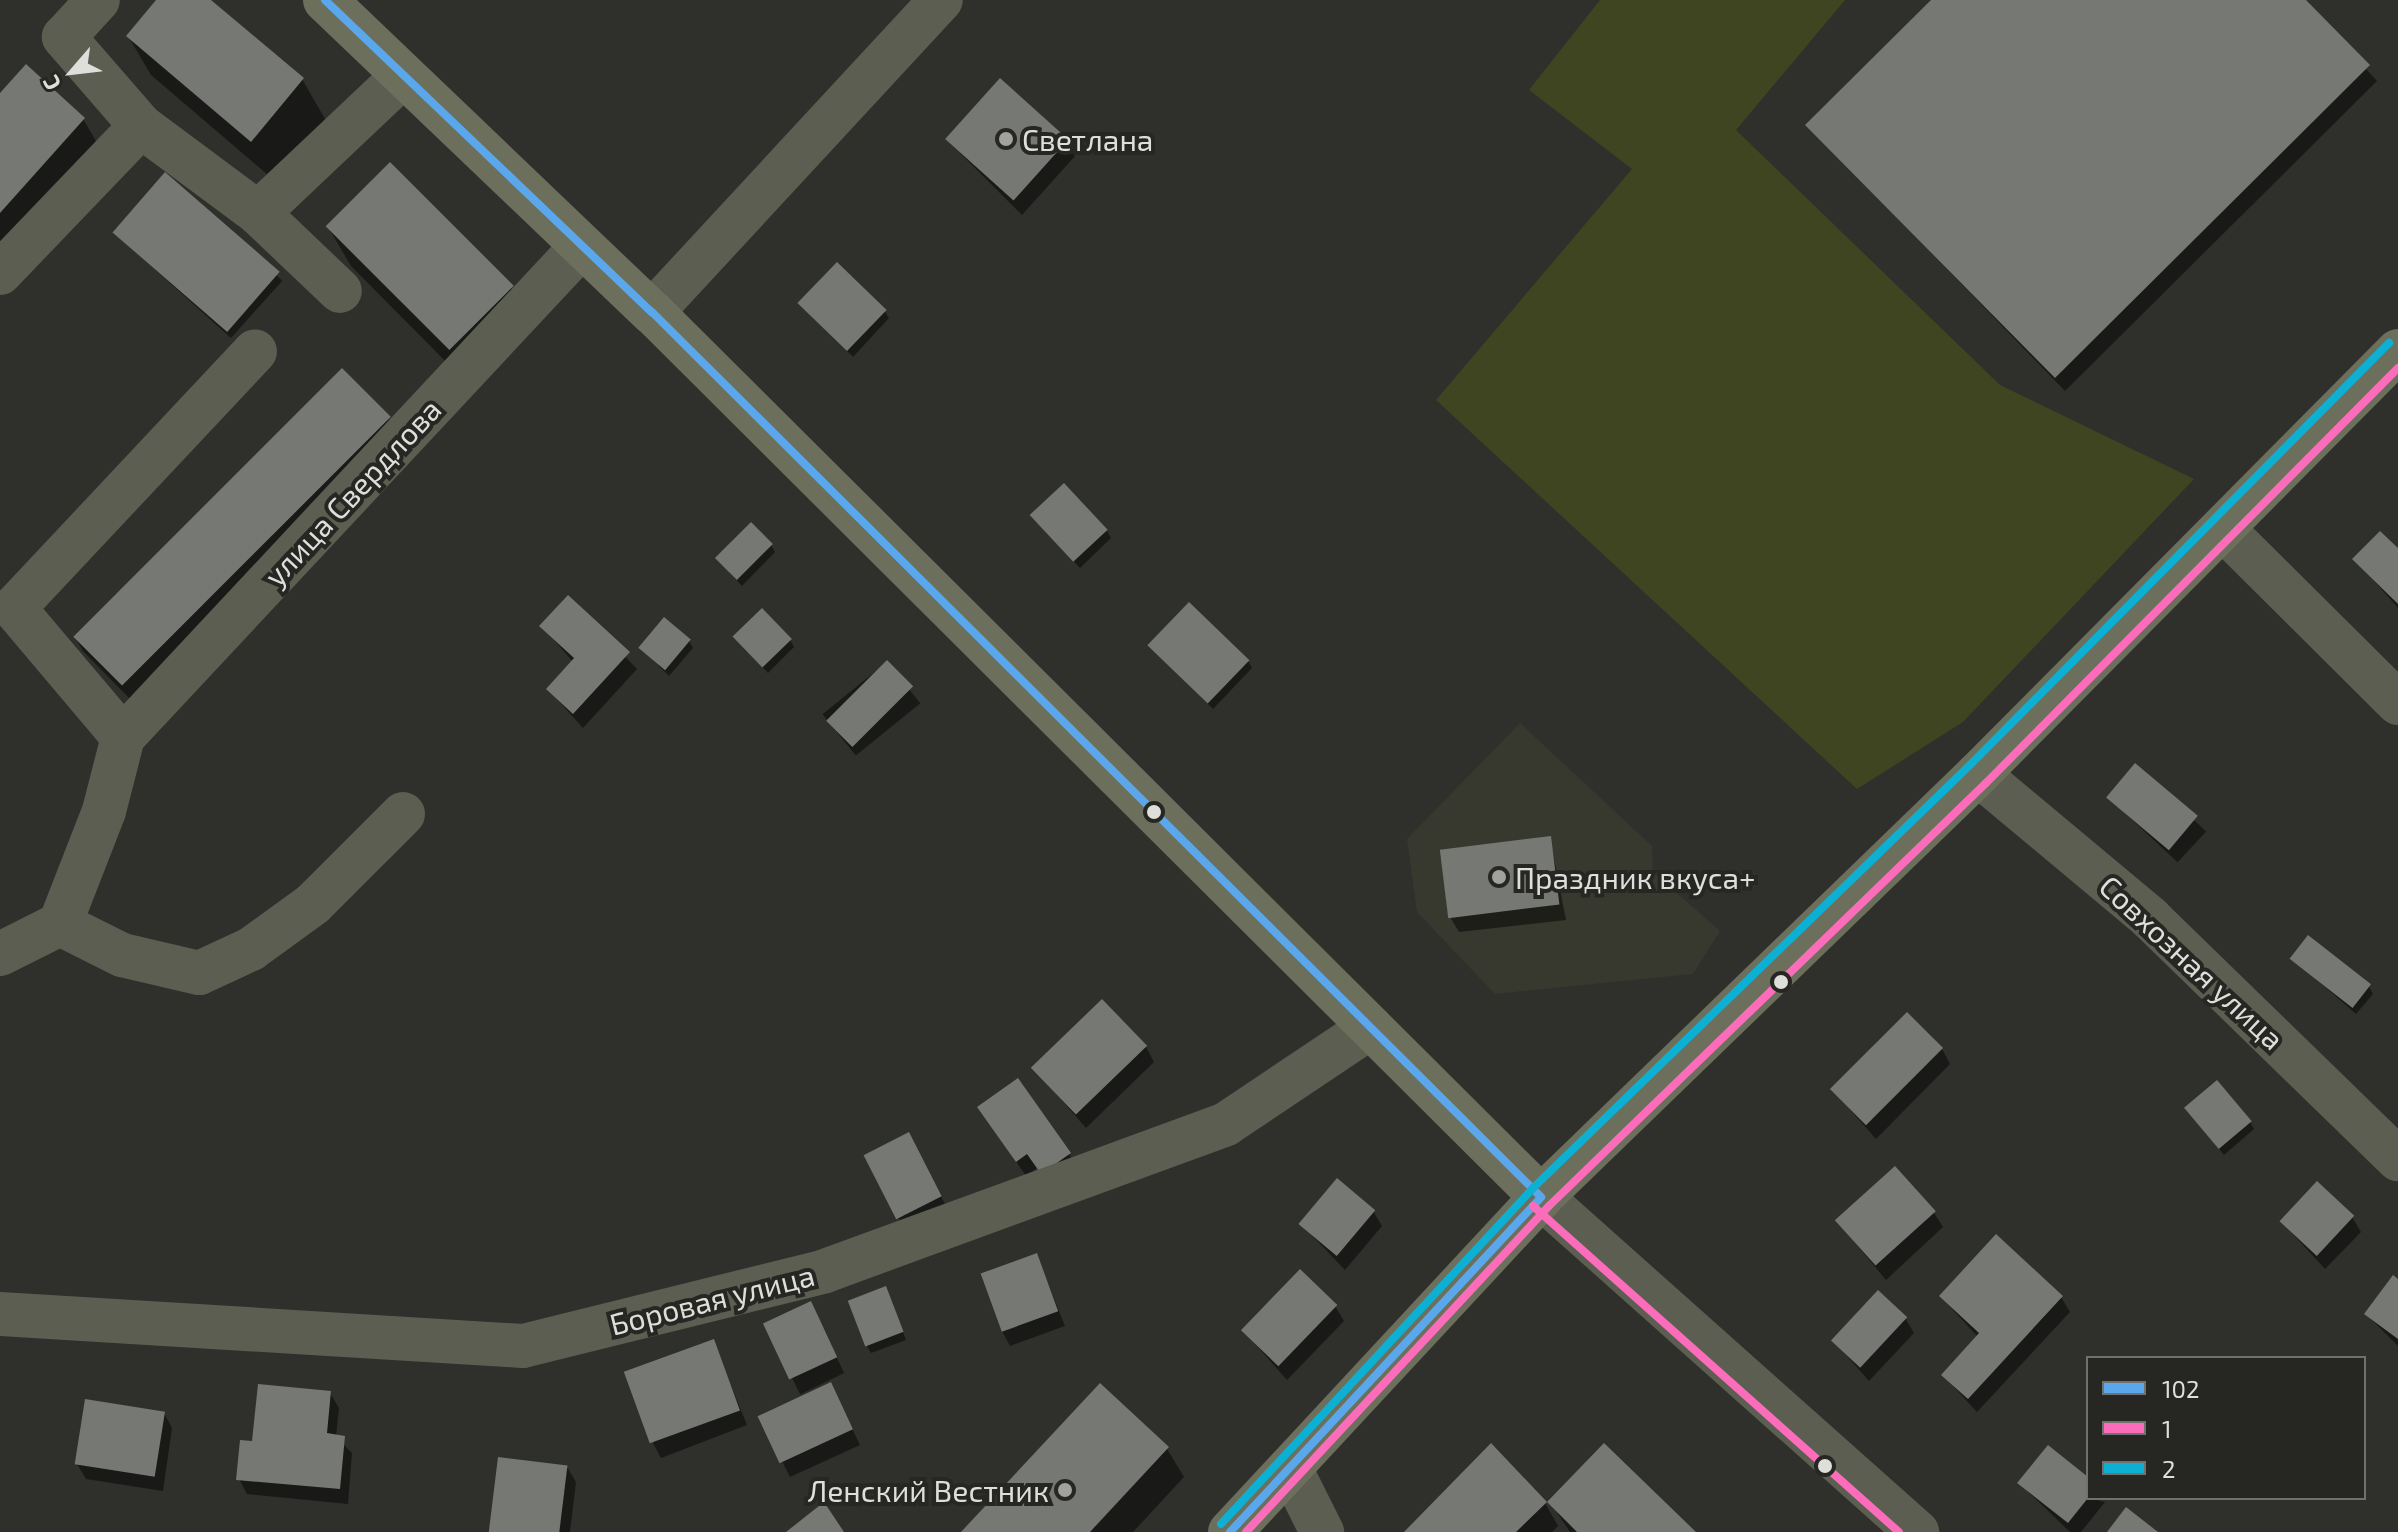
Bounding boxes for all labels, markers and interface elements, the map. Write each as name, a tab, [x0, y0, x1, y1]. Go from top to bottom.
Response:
north arrow	[32, 32, 112, 112]
text: С	[36, 71, 65, 95]
place label: Светлана	[1022, 121, 1153, 157]
marker: Светлана	[997, 130, 1015, 148]
street label: улица Свердлова	[256, 391, 448, 593]
unlabelled marker	[1146, 804, 1162, 820]
place label: Праздник вкуса+	[1515, 859, 1756, 895]
street label: Совхозная улица	[2092, 867, 2292, 1057]
marker: Праздник вкуса+	[1490, 868, 1508, 886]
unlabelled marker	[1773, 974, 1789, 990]
street label: Боровая улица	[606, 1256, 818, 1342]
legend	[2086, 1356, 2366, 1500]
text: 102	[2162, 1374, 2200, 1403]
text: 1	[2162, 1414, 2172, 1443]
text: 2	[2162, 1454, 2176, 1483]
unlabelled marker	[1817, 1458, 1833, 1474]
place label: Ленский Вестник	[808, 1472, 1049, 1508]
marker: Ленский Вестник	[1056, 1481, 1074, 1499]

